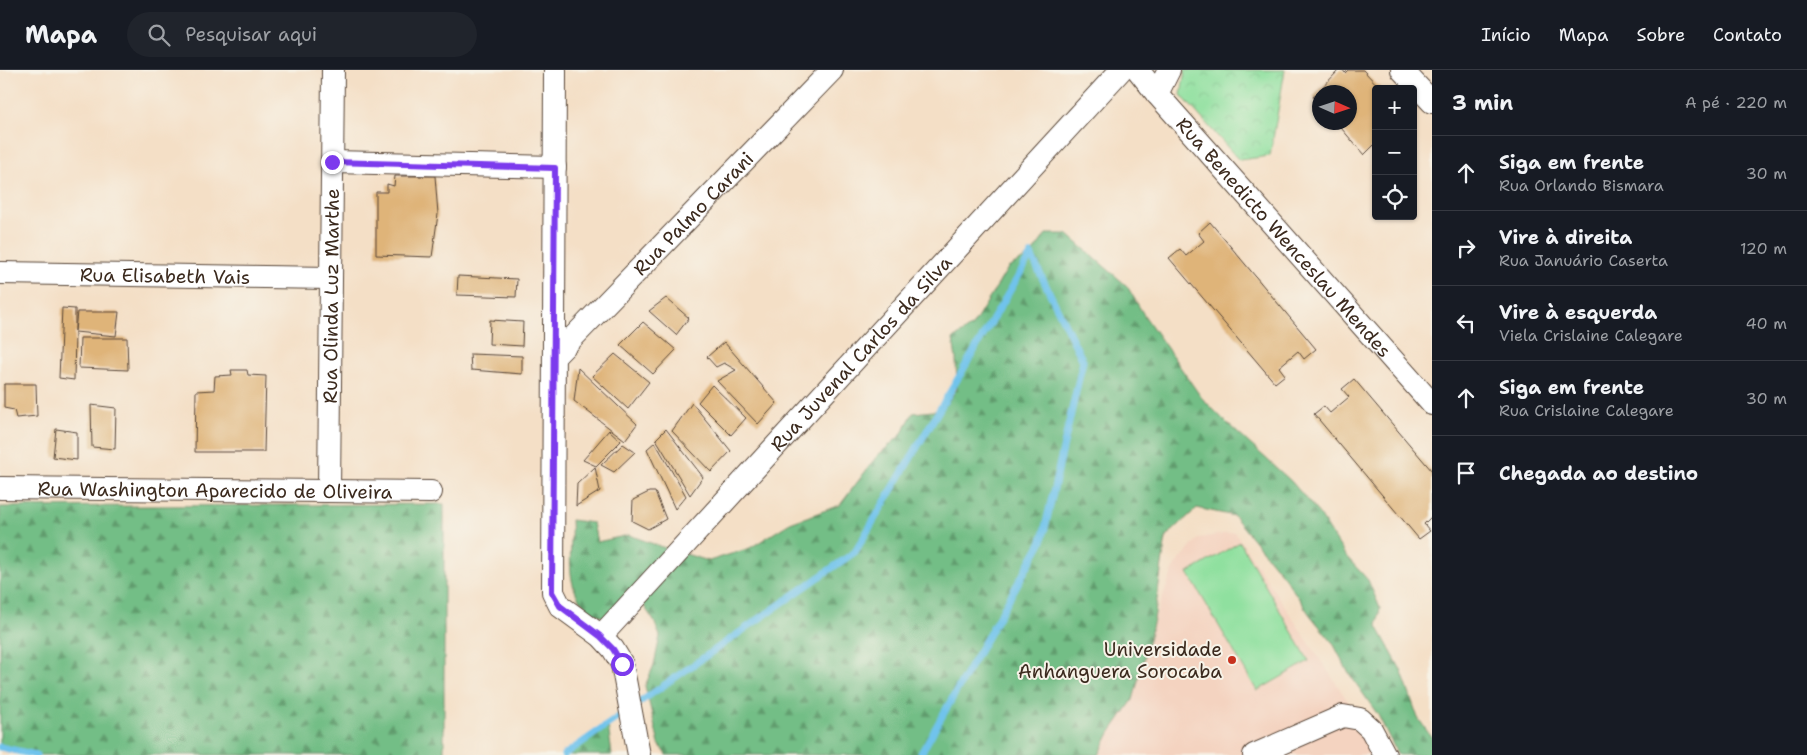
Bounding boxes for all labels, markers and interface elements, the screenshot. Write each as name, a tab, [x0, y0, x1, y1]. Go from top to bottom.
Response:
search box	[127, 12, 477, 57]
text: Mapa	[25, 19, 97, 51]
icon: search	[145, 21, 173, 49]
text: Pesquisar aqui	[185, 22, 317, 47]
text: Início	[1481, 23, 1531, 47]
text: Mapa	[1559, 23, 1608, 47]
text: Sobre	[1636, 23, 1685, 47]
text: Contato	[1713, 23, 1782, 47]
north arrow	[1312, 85, 1357, 130]
map controls	[1372, 85, 1417, 220]
button: +	[1372, 85, 1417, 130]
text: 3 min	[1452, 89, 1513, 117]
text: A pé · 220 m	[1685, 92, 1787, 113]
street label: Rua Benedicto Wenceslau Mendes	[1171, 112, 1397, 362]
button: −	[1372, 130, 1417, 175]
street label: Rua Palmo Carani	[627, 146, 759, 281]
text: Siga em frente	[1499, 150, 1644, 175]
route end	[321, 151, 344, 174]
icon: ahead	[1452, 159, 1480, 187]
text: 30 m	[1746, 163, 1787, 184]
button: locate	[1372, 175, 1417, 220]
text: Rua Orlando Bismara	[1499, 175, 1664, 196]
street label: Rua Olinda Luz Marthe	[317, 188, 344, 404]
text: Vire à direita	[1499, 225, 1632, 250]
icon: right	[1452, 234, 1480, 262]
text: 120 m	[1740, 238, 1787, 259]
street label: Rua Juvenal Carlos da Silva	[765, 250, 957, 456]
text: Rua Januário Caserta	[1499, 250, 1668, 271]
street label: Rua Elisabeth Vais	[80, 262, 250, 289]
text: Vire à esquerda	[1499, 300, 1657, 325]
icon: left	[1452, 309, 1480, 337]
text: 40 m	[1745, 313, 1787, 334]
text: Viela Crislaine Calegare	[1499, 325, 1683, 346]
text: Siga em frente	[1499, 375, 1644, 400]
icon: ahead	[1452, 384, 1480, 412]
text: 30 m	[1746, 388, 1787, 409]
text: Rua Crislaine Calegare	[1499, 400, 1674, 421]
icon: arrive	[1452, 459, 1480, 487]
text: Chegada ao destino	[1499, 461, 1698, 486]
street label: Rua Washington Aparecido de Oliveira	[38, 476, 393, 504]
place label: Universidade Anhanguera Sorocaba	[1018, 637, 1222, 684]
route start	[611, 653, 634, 676]
marker: Universidade Anhanguera Sorocaba	[1226, 654, 1238, 666]

